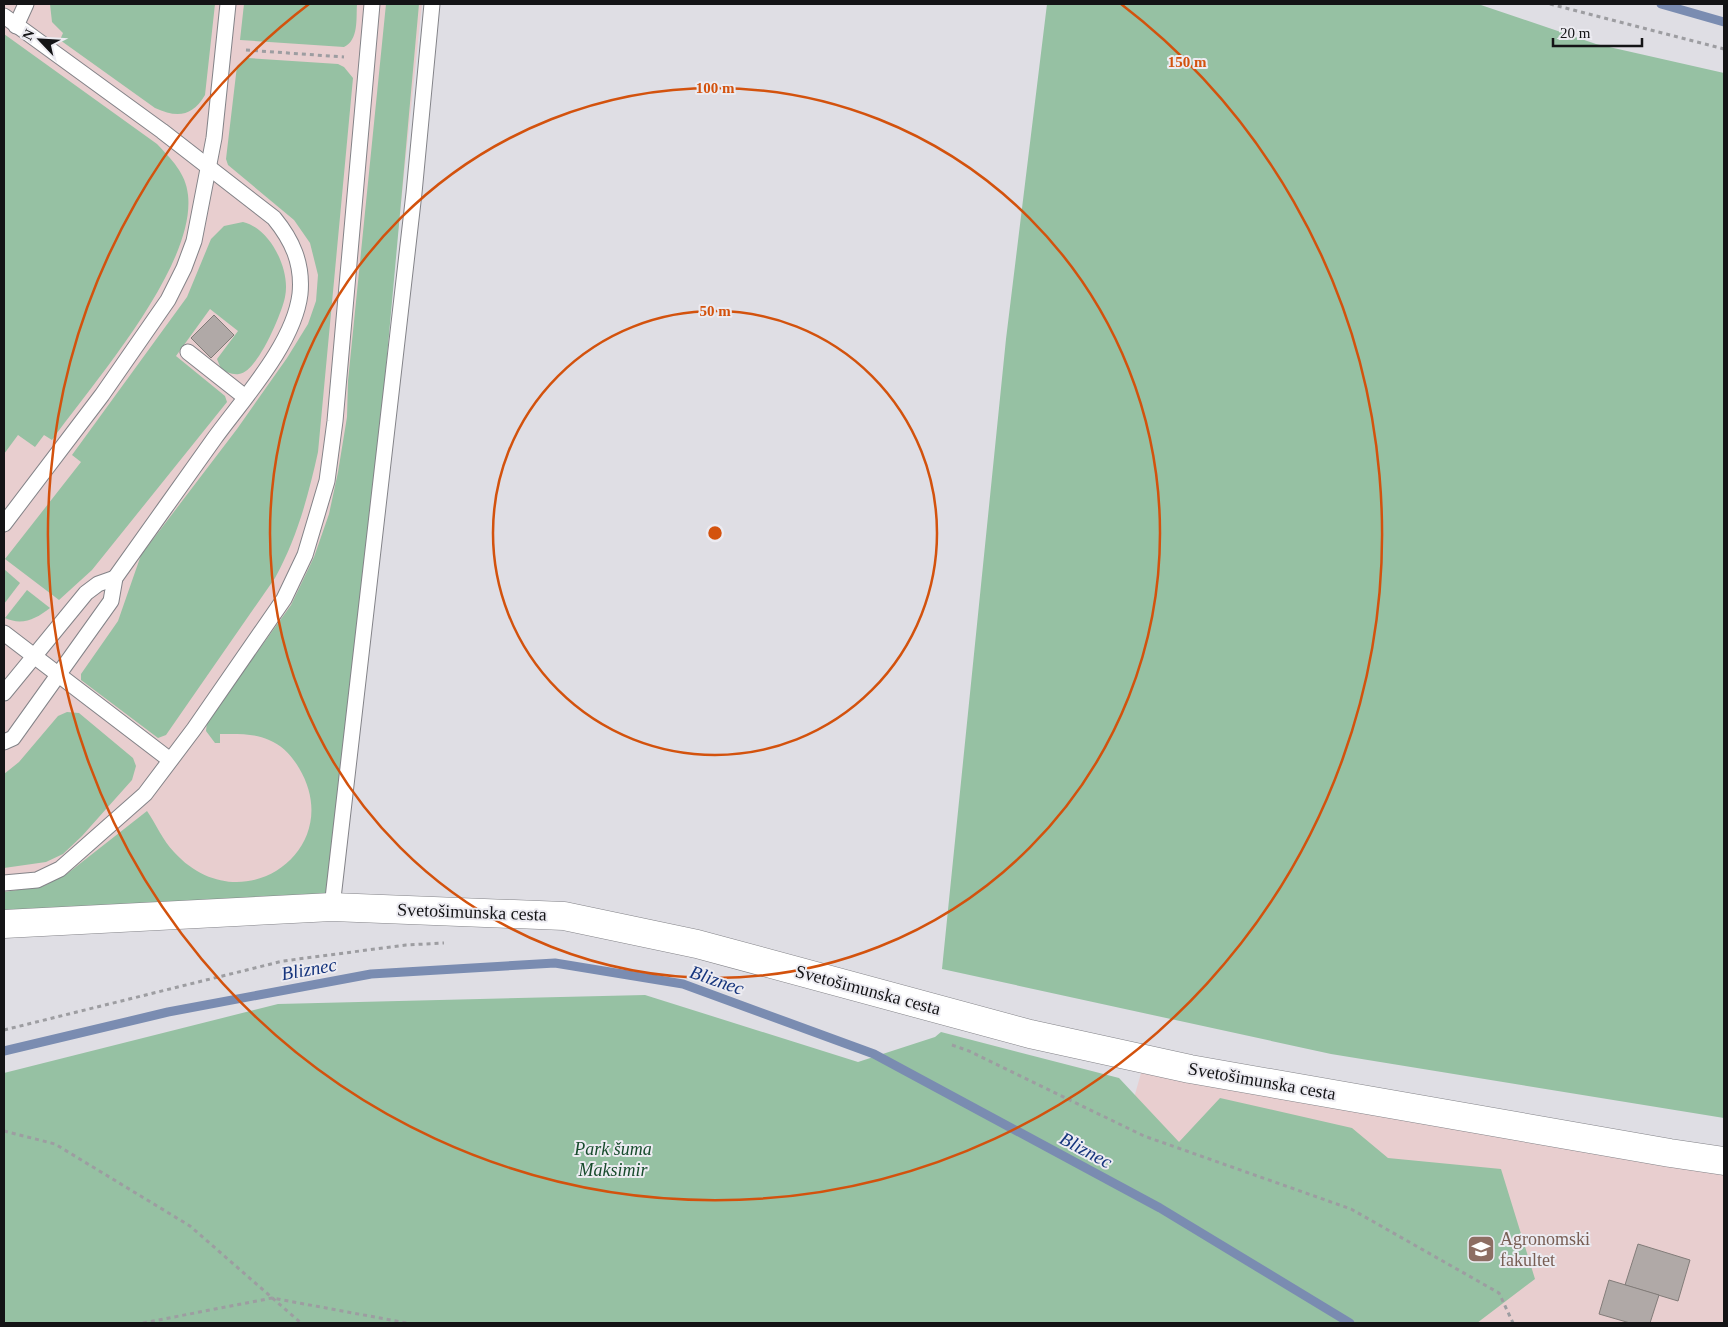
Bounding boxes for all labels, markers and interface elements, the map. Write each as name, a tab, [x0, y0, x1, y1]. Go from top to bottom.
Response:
north arrow	[15, 15, 65, 65]
scale bar	[1553, 15, 1642, 47]
text: 20 m	[1560, 25, 1591, 41]
text: N	[20, 27, 38, 42]
text: 150 m	[1168, 54, 1207, 70]
text: 100 m	[696, 80, 735, 96]
text: 50 m	[699, 303, 731, 319]
centre of rings	[706, 524, 724, 542]
street label: Svetošimunska cesta	[397, 899, 547, 925]
water label: Bliznec	[280, 954, 339, 984]
water label: Bliznec	[687, 961, 747, 999]
street label: Svetošimunska cesta	[793, 961, 943, 1019]
street label: Svetošimunska cesta	[1187, 1058, 1337, 1104]
water label: Bliznec	[1056, 1128, 1116, 1173]
park label: Park šuma Maksimir	[573, 1139, 652, 1180]
place label: Agronomski fakultet	[1500, 1229, 1590, 1270]
school or university icon: Agronomski fakultet	[1466, 1234, 1496, 1264]

